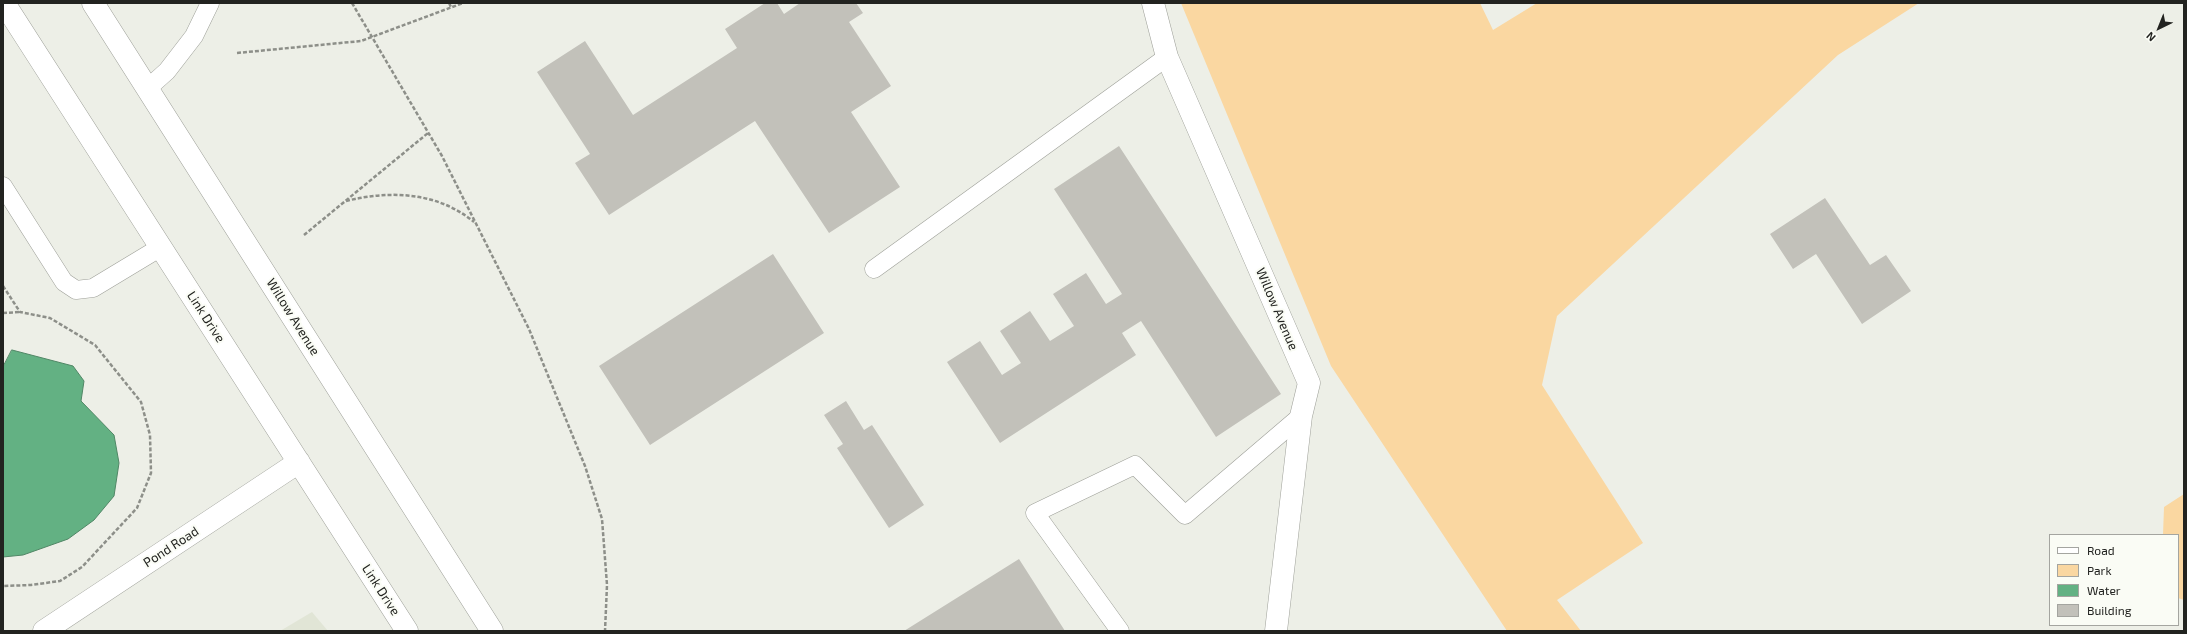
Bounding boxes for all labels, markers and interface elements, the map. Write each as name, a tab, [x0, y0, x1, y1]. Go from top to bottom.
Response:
north arrow	[2139, 8, 2179, 48]
text: N	[2143, 30, 2158, 45]
street label: Willow Avenue	[1253, 266, 1301, 352]
street label: Willow Avenue	[263, 276, 323, 358]
street label: Link Drive	[184, 288, 228, 346]
street label: Pond Road	[140, 523, 202, 571]
legend	[2049, 534, 2179, 626]
text: Road	[2087, 543, 2115, 557]
street label: Link Drive	[359, 561, 403, 619]
text: Park	[2087, 563, 2112, 577]
text: Water	[2087, 583, 2121, 597]
text: Building	[2087, 603, 2131, 617]

